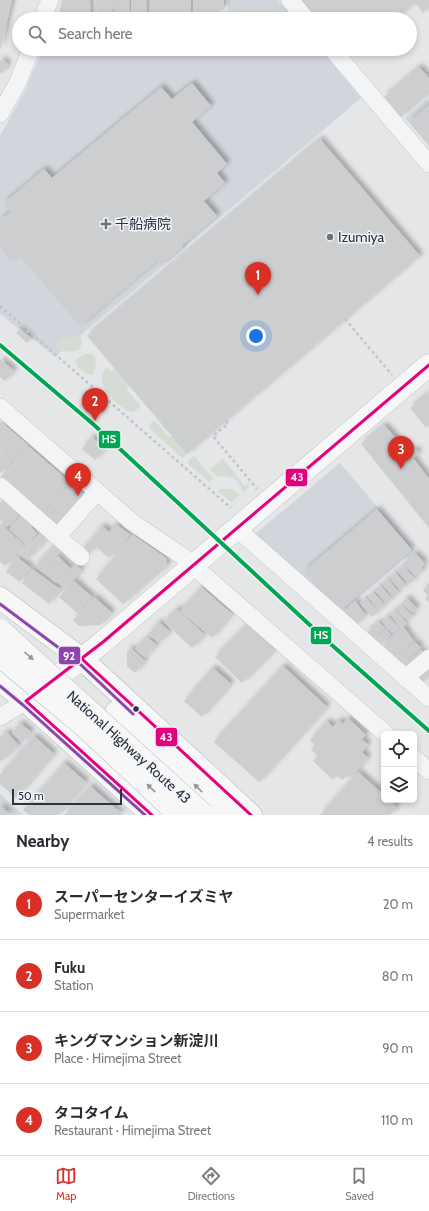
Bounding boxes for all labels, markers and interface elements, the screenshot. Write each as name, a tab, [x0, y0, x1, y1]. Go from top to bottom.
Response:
search box	[12, 12, 417, 56]
icon: search	[26, 23, 48, 45]
text: Search here	[58, 25, 133, 43]
place label: 千船病院	[115, 215, 171, 233]
marker: 千船病院	[100, 218, 112, 230]
place label: Izumiya	[338, 228, 385, 246]
marker: Izumiya	[325, 232, 335, 242]
pin: 1	[245, 262, 271, 295]
your location	[246, 326, 266, 346]
pin: 2	[82, 388, 108, 421]
line badge: HS	[98, 430, 121, 449]
text: HS	[102, 432, 117, 446]
pin: 3	[388, 436, 414, 469]
pin: 4	[65, 463, 91, 496]
line badge: 43	[285, 468, 308, 487]
text: 43	[291, 470, 303, 484]
line badge: HS	[310, 626, 332, 645]
text: HS	[314, 628, 329, 642]
line badge: 92	[58, 646, 81, 665]
text: 92	[63, 649, 75, 663]
one-way arrow	[24, 651, 34, 661]
street label: National Highway Route 43	[64, 687, 194, 807]
unlabelled marker	[131, 704, 141, 714]
line badge: 43	[155, 727, 178, 747]
map controls	[381, 731, 417, 803]
button: locate	[381, 731, 417, 767]
button: layers	[381, 767, 417, 803]
one-way arrow	[193, 783, 203, 793]
one-way arrow	[146, 784, 156, 793]
scale bar	[12, 787, 122, 806]
text: 50 m	[18, 789, 44, 803]
text: Nearby	[16, 831, 69, 851]
text: 4 results	[367, 833, 413, 849]
text: スーパーセンターイズミヤ	[54, 888, 233, 906]
text: 1	[27, 896, 31, 912]
text: 20 m	[383, 896, 413, 912]
text: Supermarket	[54, 906, 125, 922]
text: Fuku	[54, 959, 85, 977]
text: 2	[26, 968, 32, 984]
text: 80 m	[382, 968, 413, 984]
text: Station	[54, 977, 93, 993]
text: キングマンション新淀川	[54, 1032, 219, 1050]
text: 3	[25, 1040, 33, 1056]
text: 90 m	[382, 1040, 413, 1056]
text: Place · Himejima Street	[54, 1050, 181, 1066]
text: タコタイム	[54, 1104, 129, 1122]
text: 4	[25, 1112, 33, 1128]
text: 110 m	[381, 1112, 413, 1128]
text: Restaurant · Himejima Street	[54, 1122, 211, 1138]
tab: Map	[55, 1165, 77, 1203]
tab: Directions	[188, 1165, 235, 1203]
tab: Saved	[345, 1165, 374, 1203]

